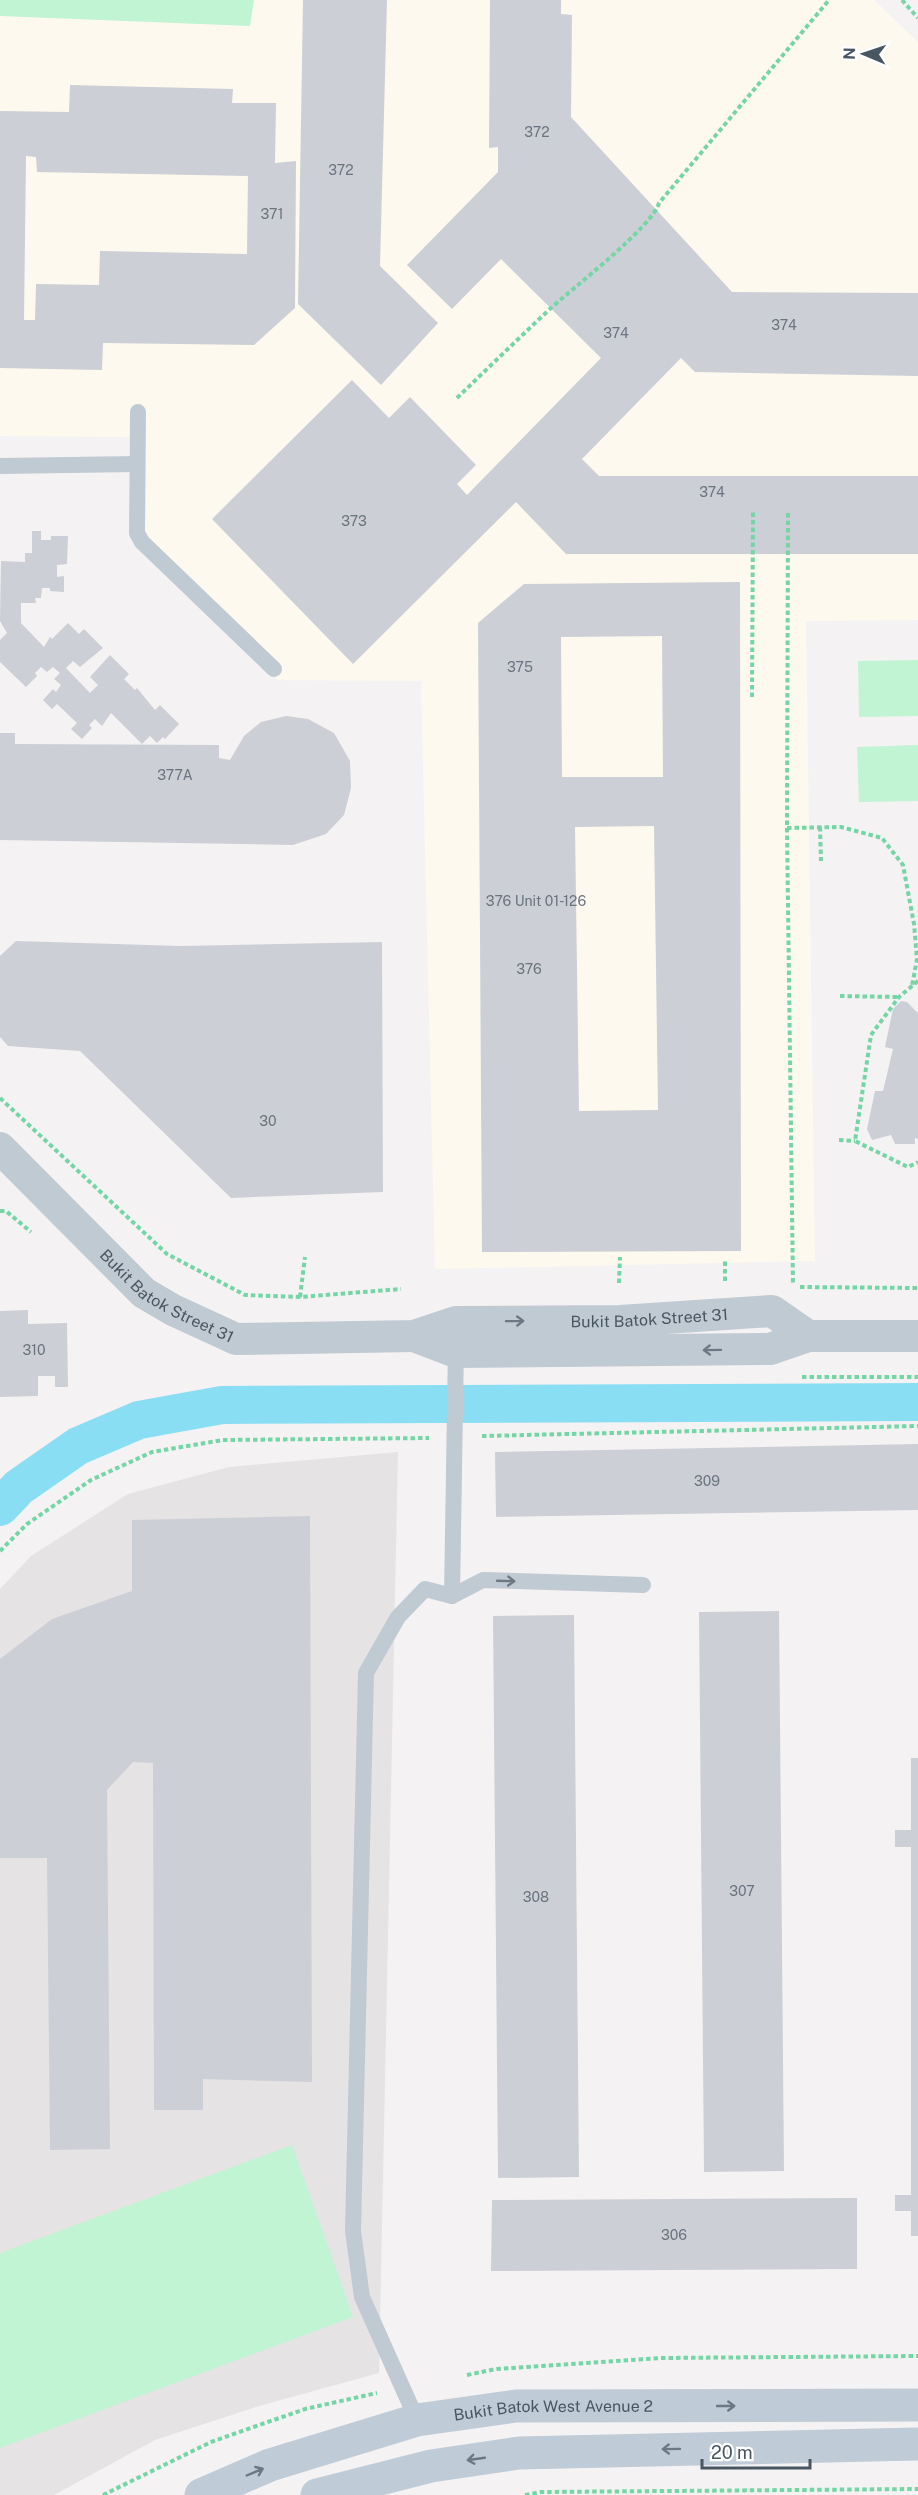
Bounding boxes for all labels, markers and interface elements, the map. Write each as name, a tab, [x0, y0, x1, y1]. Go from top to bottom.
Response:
north arrow	[834, 24, 894, 84]
text: N	[840, 47, 859, 60]
house number: 372	[524, 124, 550, 140]
house number: 372	[328, 162, 354, 178]
house number: 371	[261, 206, 283, 222]
house number: 374	[771, 317, 797, 333]
house number: 374	[603, 325, 629, 341]
house number: 374	[699, 484, 725, 500]
house number: 373	[341, 513, 367, 529]
house number: 375	[507, 659, 533, 675]
house number: 377A	[157, 767, 193, 783]
house number: 376 Unit 01-126	[486, 893, 586, 909]
house number: 376	[516, 961, 542, 977]
house number: 30	[259, 1113, 277, 1129]
street label: Bukit Batok Street 31	[96, 1245, 237, 1346]
street label: Bukit Batok Street 31	[570, 1304, 729, 1331]
one-way arrow	[504, 1315, 524, 1327]
house number: 310	[22, 1342, 46, 1358]
one-way arrow	[702, 1344, 722, 1355]
house number: 309	[694, 1473, 720, 1489]
one-way arrow	[496, 1575, 516, 1586]
house number: 307	[729, 1883, 755, 1899]
house number: 308	[523, 1889, 549, 1905]
house number: 306	[661, 2227, 687, 2243]
street label: Bukit Batok West Avenue 2	[452, 2396, 653, 2424]
one-way arrow	[716, 2400, 736, 2412]
scale bar	[702, 2432, 810, 2470]
text: 20 m	[711, 2442, 753, 2463]
one-way arrow	[661, 2444, 681, 2455]
one-way arrow	[467, 2454, 486, 2465]
one-way arrow	[245, 2466, 263, 2477]

